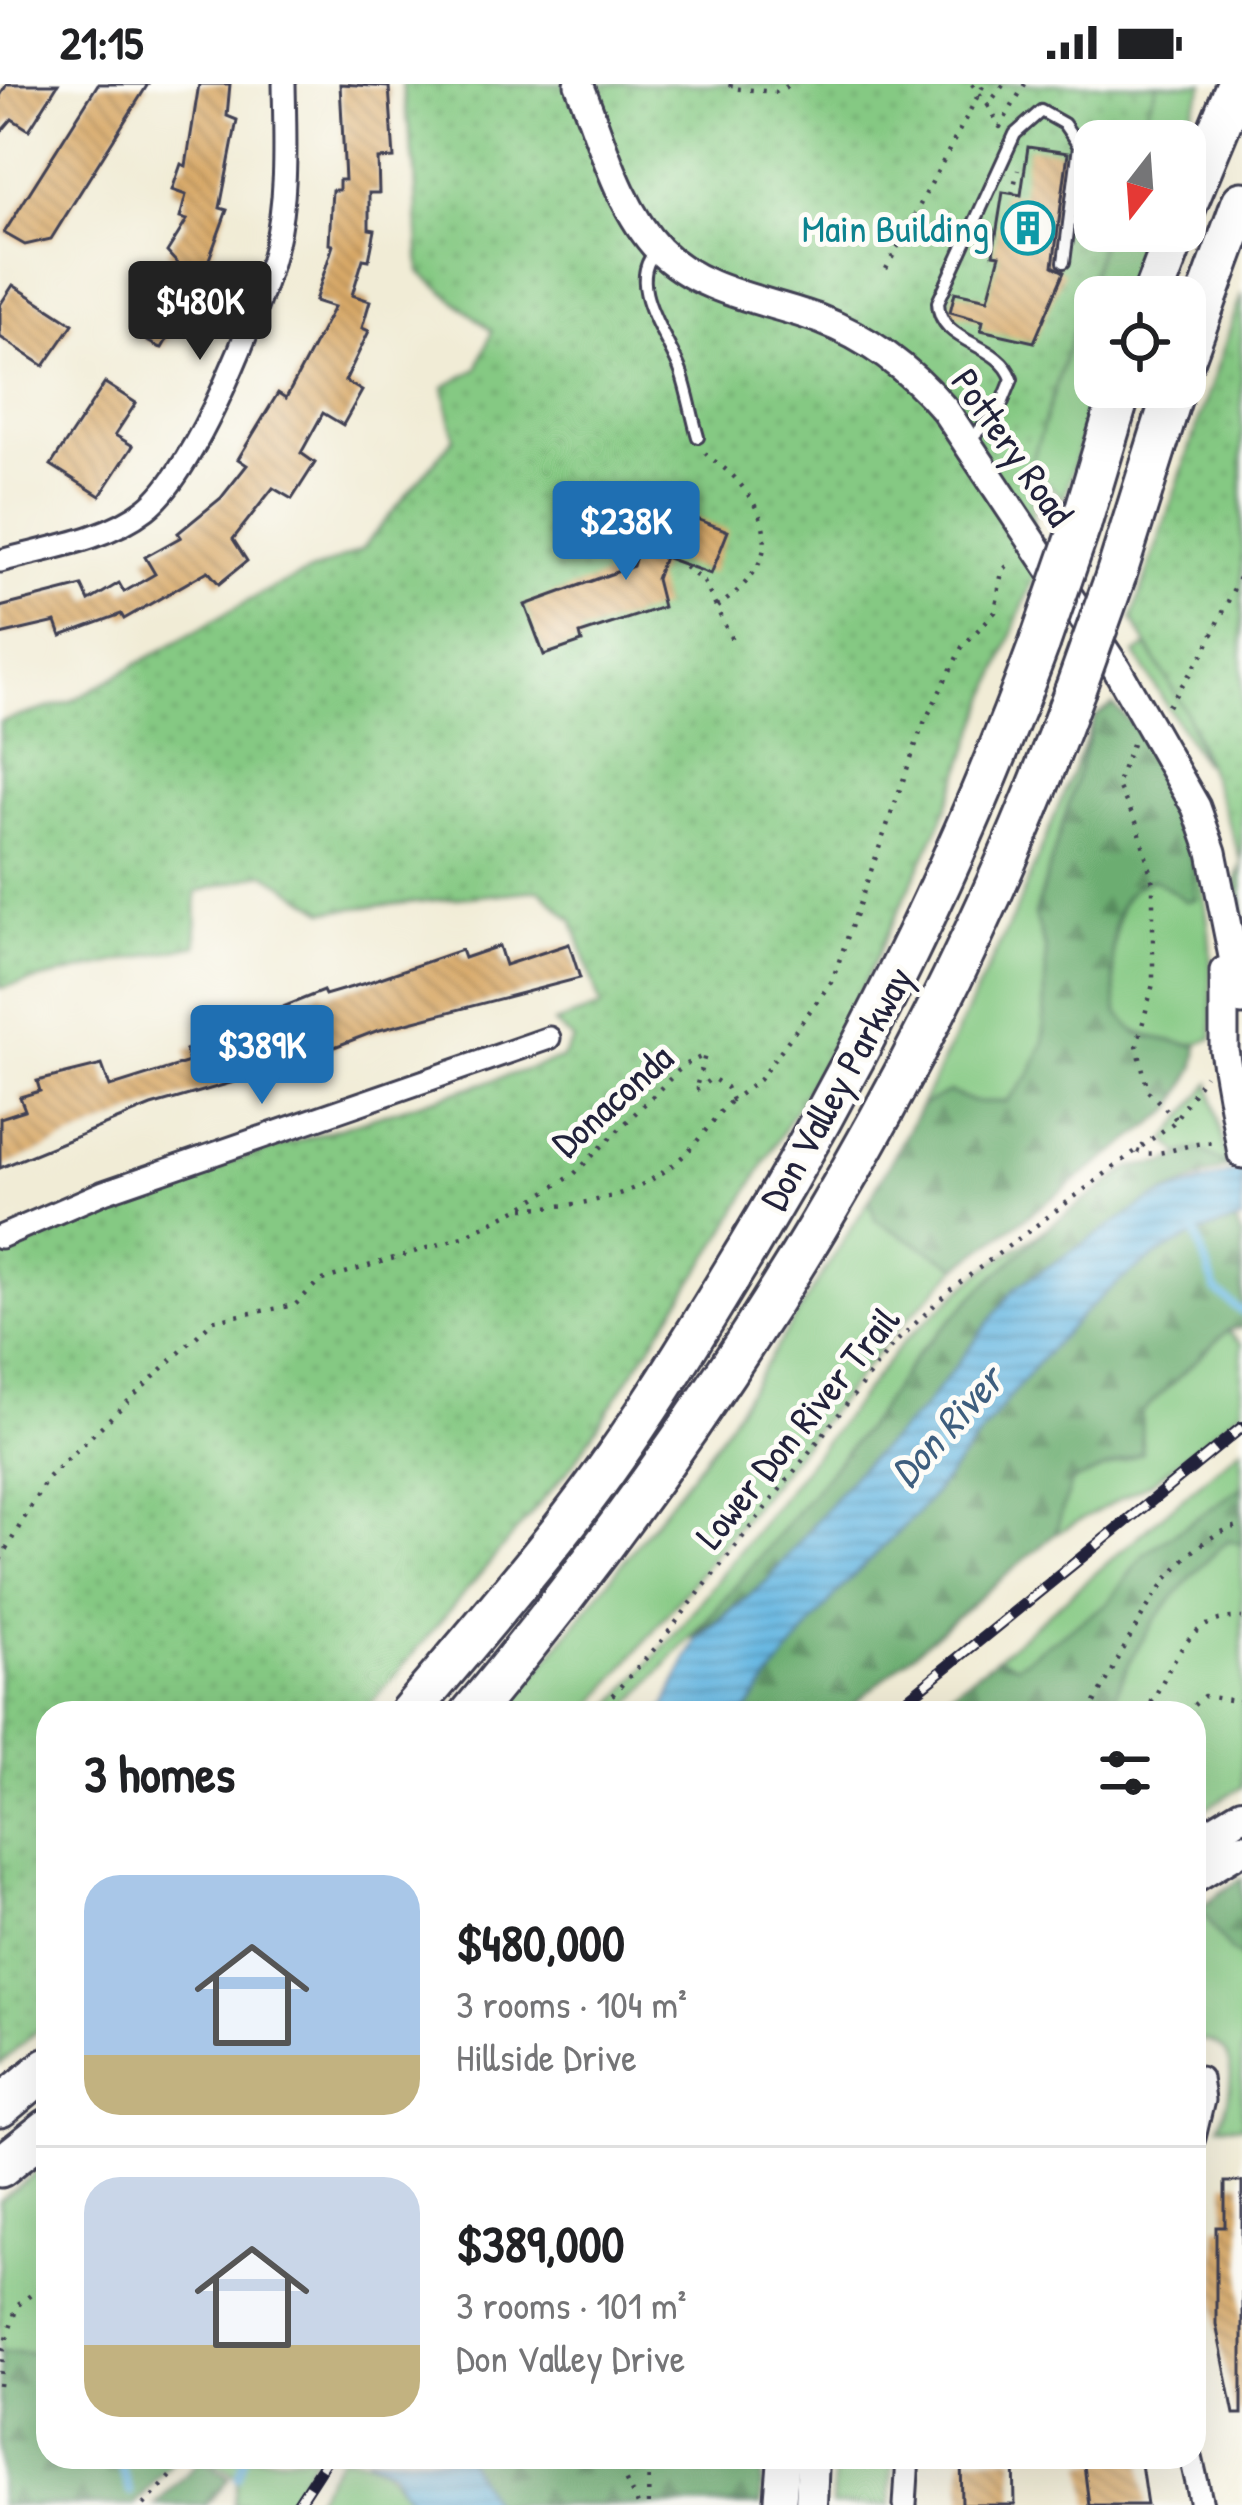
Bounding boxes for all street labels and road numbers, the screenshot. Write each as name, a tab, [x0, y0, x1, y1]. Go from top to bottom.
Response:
street label: Pottery Road	[940, 357, 1087, 536]
street label: Don Valley Parkway	[747, 956, 924, 1219]
street label: Donaconda	[540, 1031, 684, 1168]
street label: Lower Don River Trail	[682, 1294, 911, 1559]

